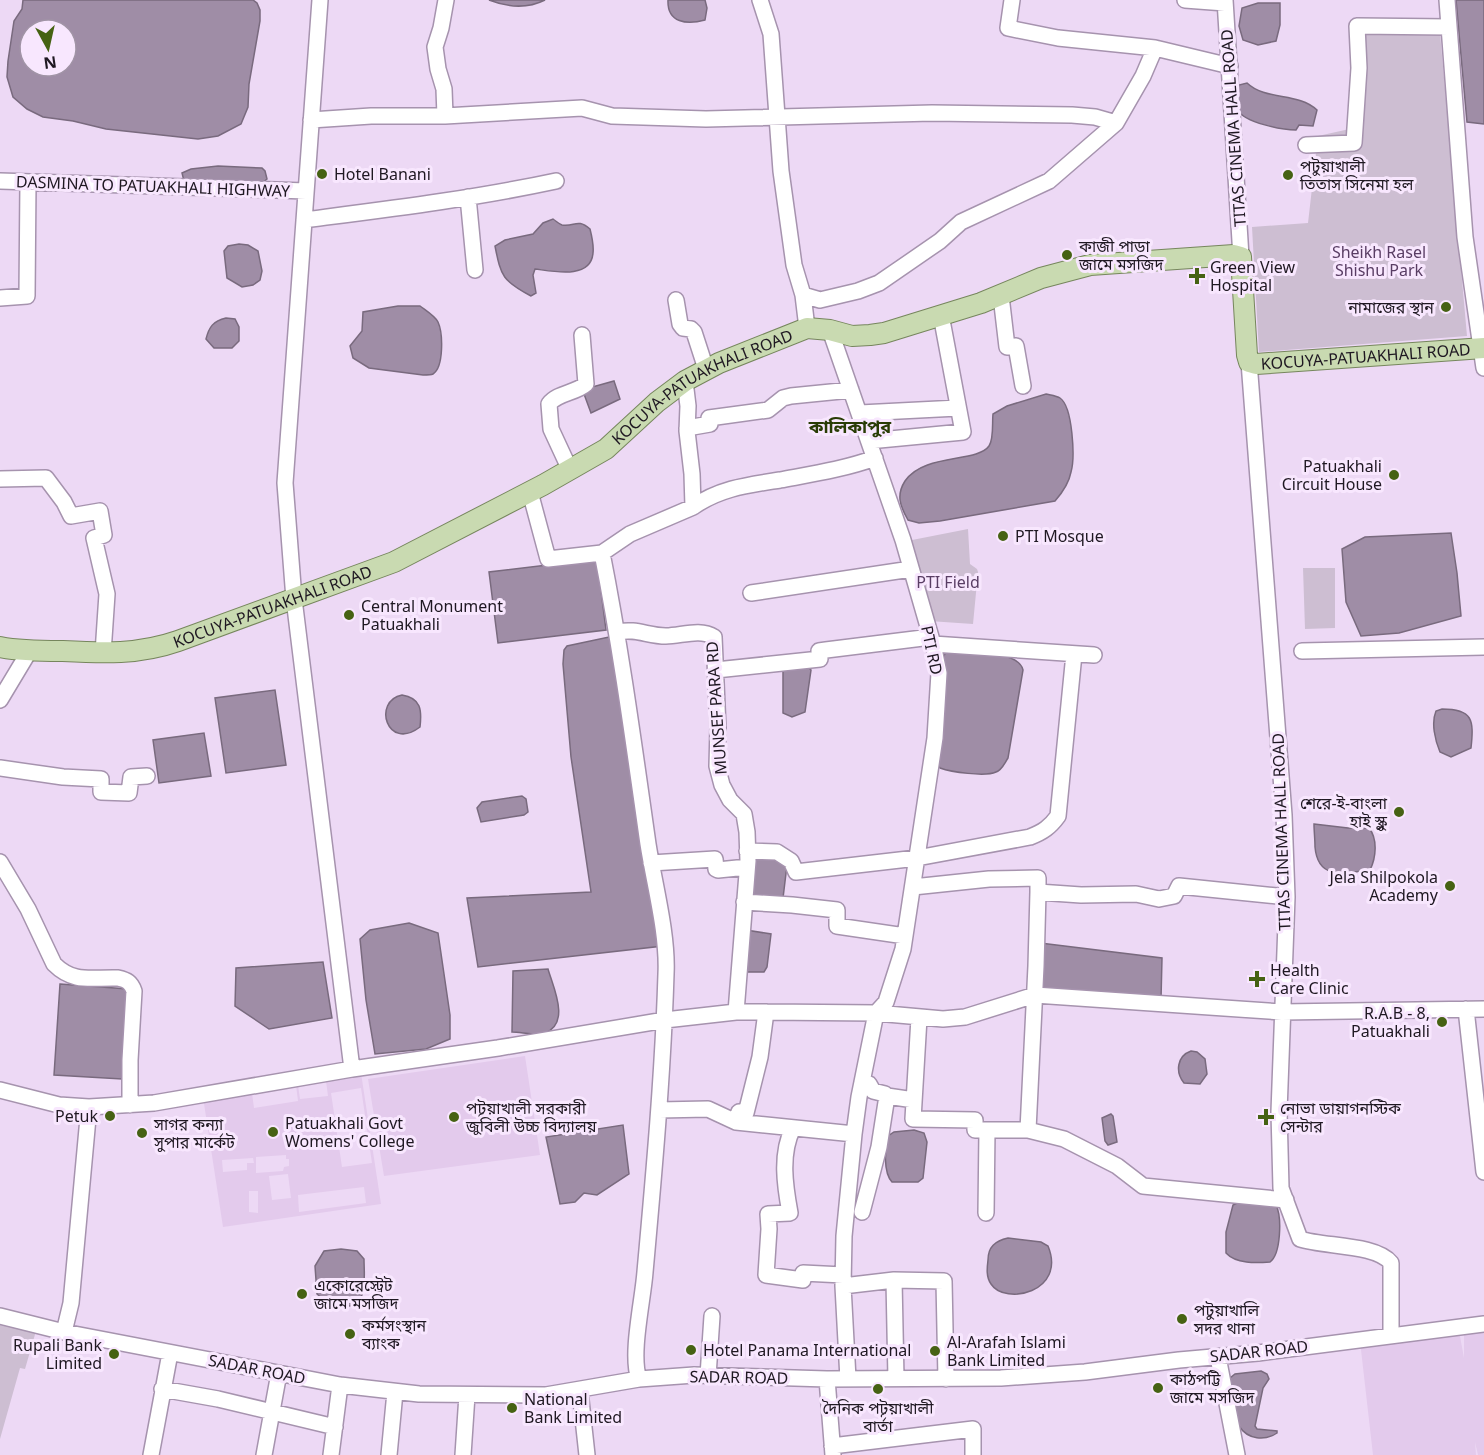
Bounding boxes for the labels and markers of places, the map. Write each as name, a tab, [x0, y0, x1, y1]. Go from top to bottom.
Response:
place label: পটুয়াখালী তিতাস সিনেমা হল	[1299, 155, 1414, 195]
place label: Hotel Banani	[334, 163, 431, 185]
marker: Hotel Banani	[315, 167, 329, 181]
marker: পটুয়াখালী তিতাস সিনেমা হল	[1281, 168, 1295, 182]
place label: কাজী পাড়া জামে মসজিদ	[1078, 235, 1165, 275]
marker: কাজী পাড়া জামে মসজিদ	[1060, 248, 1074, 262]
place label: Green View Hospital	[1210, 256, 1295, 296]
marker: Green View Hospital	[1188, 267, 1206, 285]
place label: নামাজের স্থান	[1347, 296, 1434, 318]
marker: নামাজের স্থান	[1439, 300, 1453, 314]
place label: Patuakhali Circuit House	[1282, 455, 1382, 495]
marker: Patuakhali Circuit House	[1387, 468, 1401, 482]
place label: PTI Mosque	[1015, 525, 1104, 547]
marker: PTI Mosque	[996, 529, 1010, 543]
place label: Central Monument Patuakhali	[361, 595, 503, 635]
marker: Central Monument Patuakhali	[342, 608, 356, 622]
place label: শেরে-ই-বাংলা হাই স্কুল	[1300, 792, 1388, 832]
marker: শেরে-ই-বাংলা হাই স্কুল	[1392, 805, 1406, 819]
place label: Jela Shilpokola Academy	[1328, 866, 1439, 906]
marker: Jela Shilpokola Academy	[1443, 879, 1457, 893]
place label: Health Care Clinic	[1270, 959, 1349, 999]
marker: Health Care Clinic	[1248, 970, 1266, 988]
place label: R.A.B - 8, Patuakhali	[1351, 1002, 1430, 1042]
marker: R.A.B - 8, Patuakhali	[1435, 1015, 1449, 1029]
place label: পটুয়াখালী সরকারী জুবিলী উচ্চ বিদ্যালয়	[465, 1097, 598, 1137]
place label: নোভা ডায়াগনস্টিক সেন্টার	[1280, 1097, 1402, 1137]
place label: Petuk	[55, 1105, 98, 1127]
marker: নোভা ডায়াগনস্টিক সেন্টার	[1257, 1108, 1275, 1126]
marker: Petuk	[103, 1109, 117, 1123]
marker: পটুয়াখালী সরকারী জুবিলী উচ্চ বিদ্যালয়	[447, 1110, 461, 1124]
place label: Patuakhali Govt Womens' College	[285, 1112, 414, 1152]
place label: সাগর কন্যা সুপার মার্কেট	[153, 1113, 235, 1153]
marker: Patuakhali Govt Womens' College	[266, 1125, 280, 1139]
marker: সাগর কন্যা সুপার মার্কেট	[135, 1126, 149, 1140]
place label: একোরেস্ট্রেট জামে মসজিদ	[313, 1274, 400, 1314]
marker: একোরেস্ট্রেট জামে মসজিদ	[295, 1287, 309, 1301]
place label: পটুয়াখালি সদর থানা	[1193, 1299, 1260, 1339]
marker: পটুয়াখালি সদর থানা	[1175, 1312, 1189, 1326]
place label: কর্মসংস্থান ব্যাংক	[361, 1314, 427, 1354]
marker: কর্মসংস্থান ব্যাংক	[343, 1327, 357, 1341]
place label: Al-Arafah Islami Bank Limited	[947, 1331, 1066, 1371]
place label: Rupali Bank Limited	[13, 1334, 102, 1374]
place label: Hotel Panama International	[703, 1339, 911, 1361]
marker: Hotel Panama International	[684, 1343, 698, 1357]
marker: Al-Arafah Islami Bank Limited	[928, 1344, 942, 1358]
marker: Rupali Bank Limited	[107, 1347, 121, 1361]
place label: কাঠপট্টি জামে মসজিদ	[1169, 1368, 1256, 1408]
marker: কাঠপট্টি জামে মসজিদ	[1151, 1381, 1165, 1395]
marker: দৈনিক পটুয়াখালী বার্তা	[871, 1382, 885, 1396]
place label: National Bank Limited	[524, 1388, 622, 1428]
place label: দৈনিক পটুয়াখালী বার্তা	[822, 1397, 934, 1437]
marker: National Bank Limited	[505, 1401, 519, 1415]

